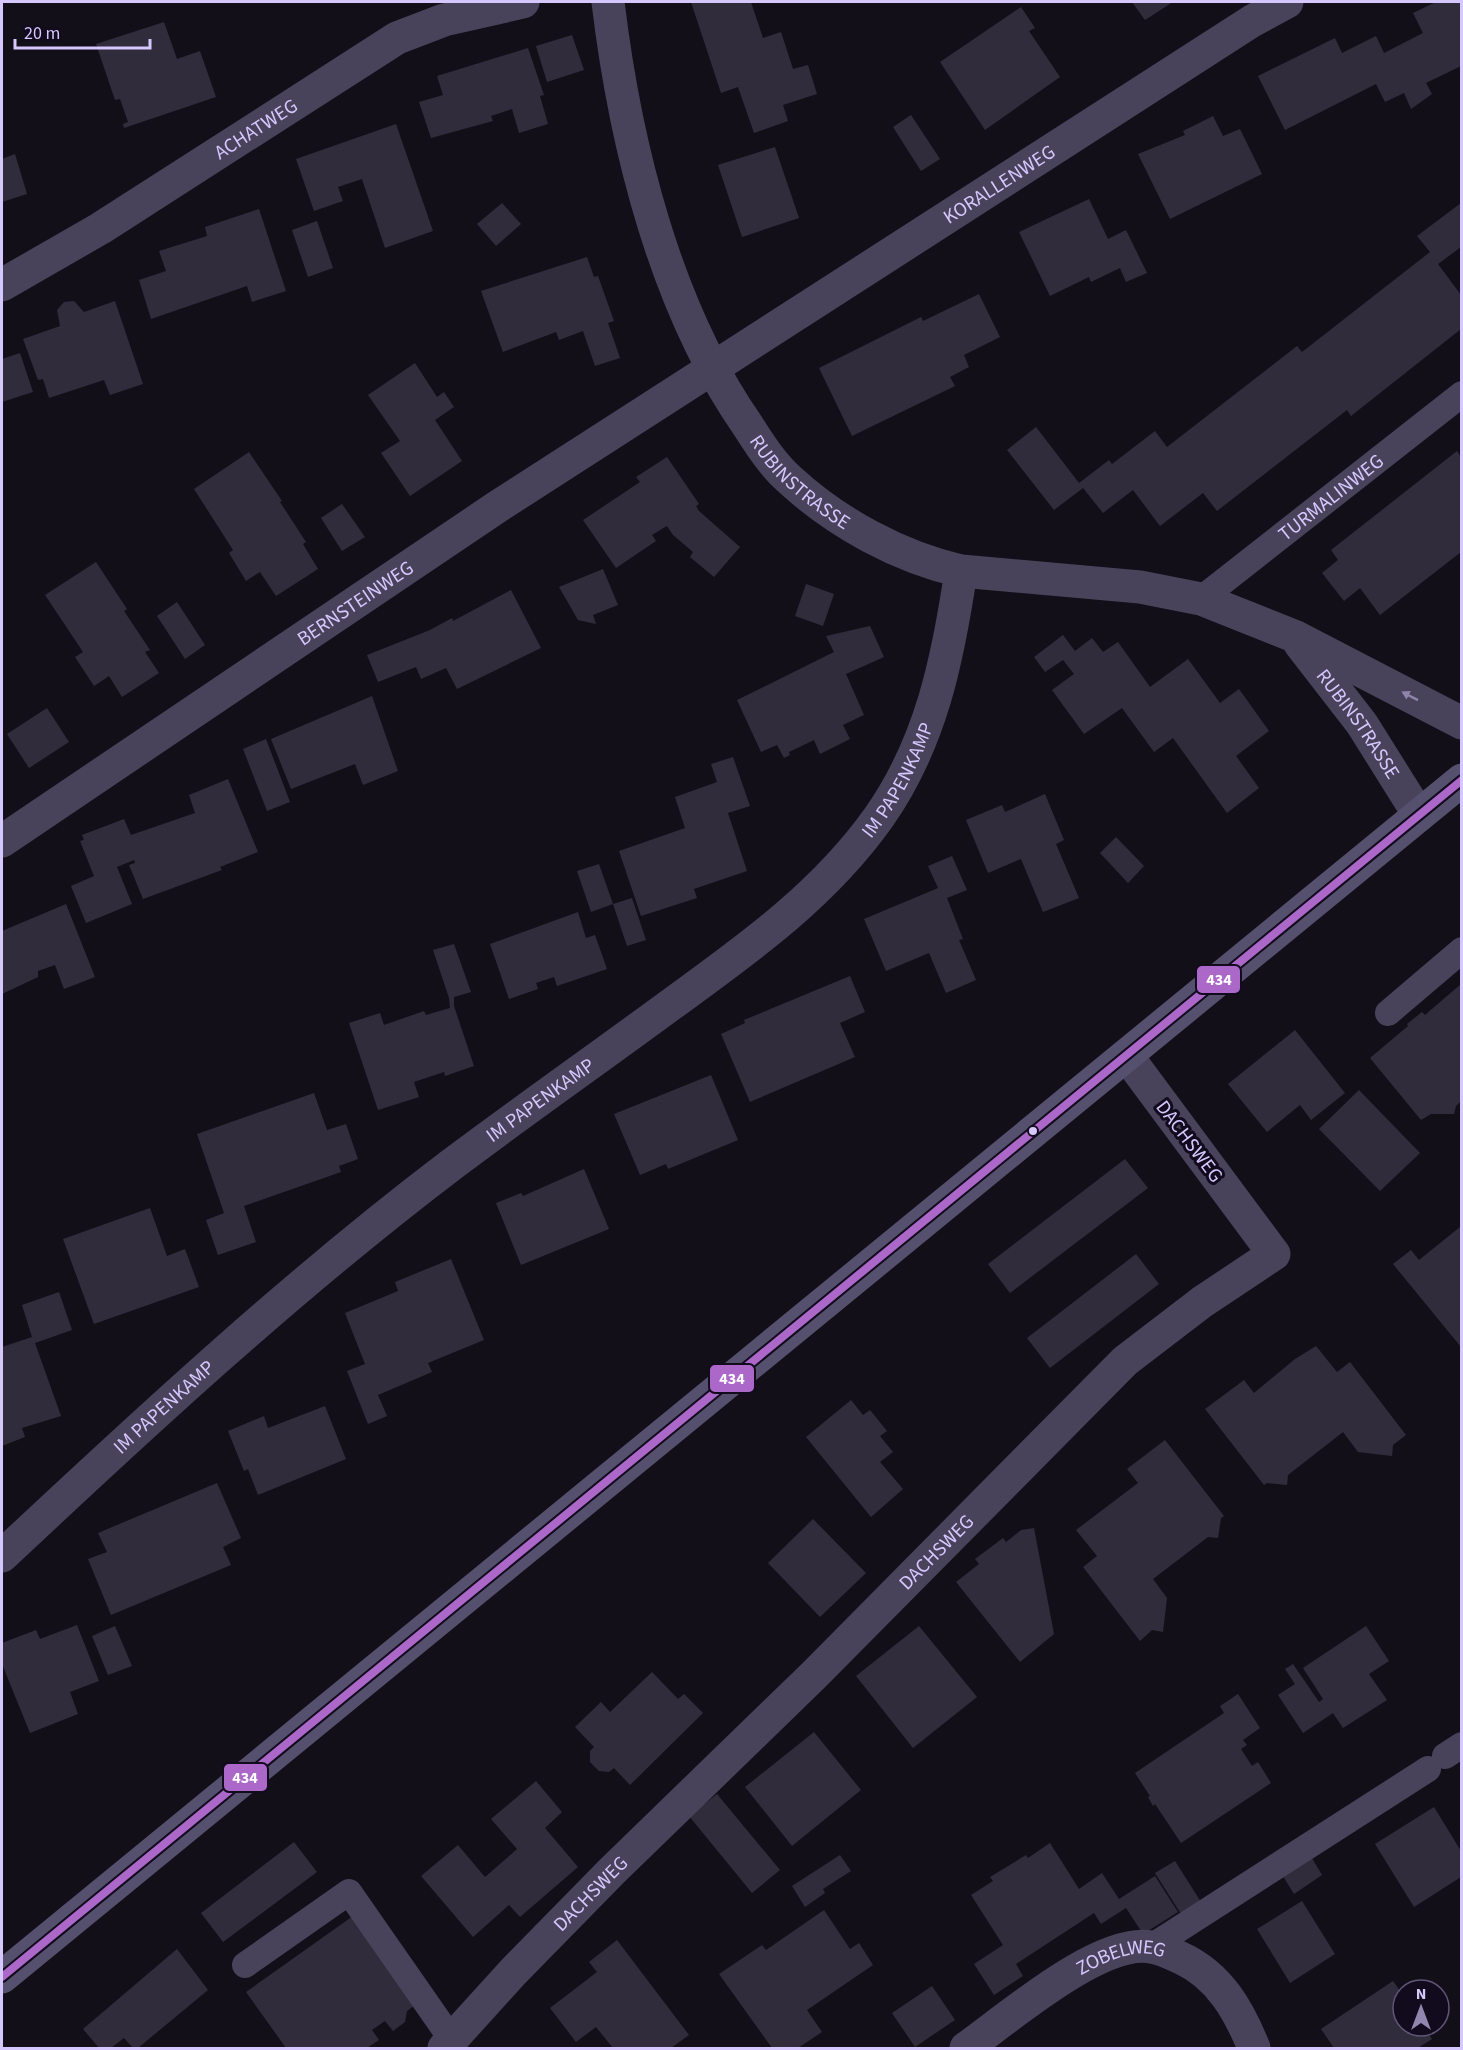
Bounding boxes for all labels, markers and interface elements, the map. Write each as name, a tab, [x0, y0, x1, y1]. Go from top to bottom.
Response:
scale bar	[15, 12, 150, 50]
text: 20 m	[24, 21, 60, 46]
street label: ACHATWEG	[209, 92, 303, 167]
street label: KORALLENWEG	[938, 138, 1061, 231]
street label: RUBINSTRASSE	[742, 429, 855, 537]
street label: TURMALINWEG	[1273, 448, 1390, 548]
street label: BERNSTEINWEG	[292, 554, 420, 653]
street label: RUBINSTRASSE	[1309, 663, 1406, 785]
one-way arrow	[1401, 691, 1418, 700]
street label: IM PAPENKAMP	[855, 719, 941, 844]
line badge: 434	[1196, 965, 1241, 994]
text: 434	[1206, 969, 1232, 991]
street label: IM PAPENKAMP	[480, 1052, 601, 1149]
street label: DACHSWEG	[1149, 1095, 1229, 1189]
unlabelled marker	[1027, 1125, 1039, 1137]
street label: IM PAPENKAMP	[107, 1354, 221, 1461]
line badge: 434	[709, 1364, 755, 1393]
text: 434	[719, 1368, 745, 1390]
street label: DACHSWEG	[893, 1508, 981, 1597]
line badge: 434	[223, 1763, 268, 1792]
text: 434	[232, 1767, 258, 1789]
street label: DACHSWEG	[547, 1850, 635, 1938]
street label: ZOBELWEG	[1071, 1933, 1169, 1982]
north arrow	[1391, 1978, 1451, 2038]
text: N	[1416, 1983, 1426, 2005]

